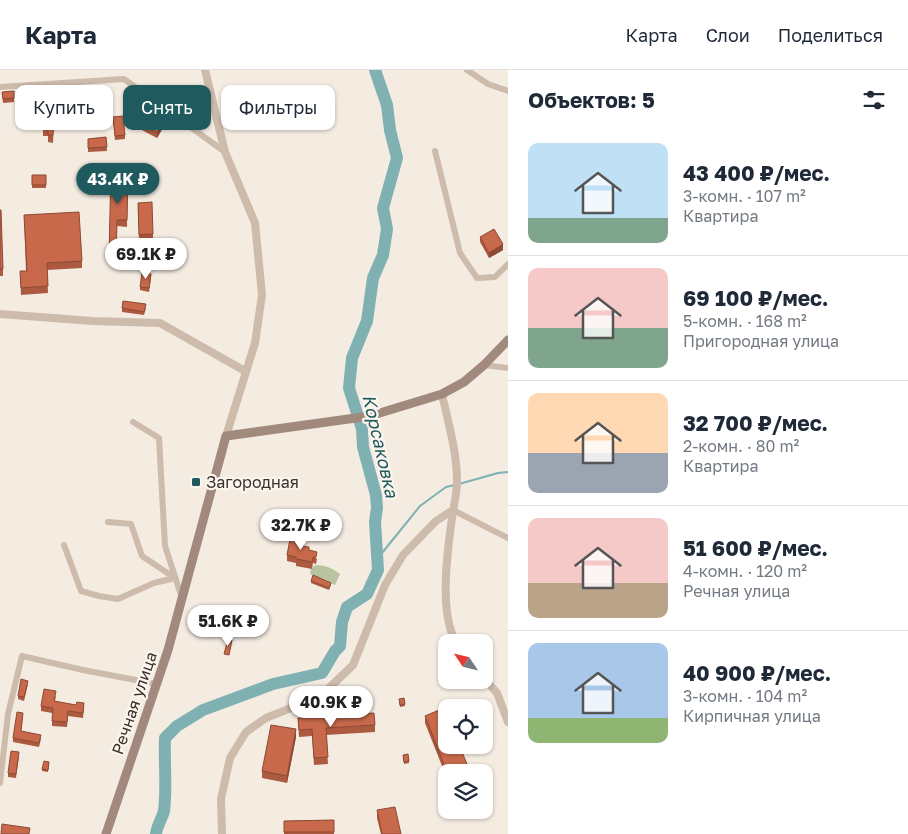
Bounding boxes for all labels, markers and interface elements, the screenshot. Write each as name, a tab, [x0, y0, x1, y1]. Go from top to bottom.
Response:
text: Карта	[25, 20, 97, 49]
text: Карта	[626, 24, 678, 46]
text: Слои	[706, 24, 750, 46]
text: Поделиться	[778, 24, 883, 46]
chip: Купить	[15, 85, 113, 130]
chip: Снять	[123, 85, 211, 130]
chip: Фильтры	[221, 85, 335, 130]
icon: filters	[860, 86, 888, 114]
text: Объектов: 5	[528, 87, 655, 113]
text: 43 400 ₽/мес.	[683, 160, 830, 186]
pin: 43.4K ₽	[72, 162, 164, 205]
icon: home	[568, 163, 628, 223]
text: 43.4K ₽	[87, 169, 149, 189]
text: 3-комн. · 107 m²	[683, 186, 806, 206]
text: Квартира	[683, 206, 758, 226]
pin: 69.1K ₽	[100, 238, 192, 280]
text: 69.1K ₽	[116, 244, 176, 264]
text: 69 100 ₽/мес.	[683, 285, 829, 311]
icon: home	[568, 288, 628, 348]
text: 5-комн. · 168 m²	[683, 311, 807, 331]
text: Пригородная улица	[683, 331, 839, 351]
water label: Корсаковка	[358, 392, 404, 500]
text: 32 700 ₽/мес.	[683, 410, 828, 436]
icon: home	[568, 413, 628, 473]
text: 2-комн. · 80 m²	[683, 436, 799, 456]
text: Квартира	[683, 456, 758, 476]
place label: Загородная	[206, 472, 299, 492]
marker: Загородная	[190, 476, 202, 488]
pin: 32.7K ₽	[255, 508, 347, 551]
text: 32.7K ₽	[271, 515, 331, 535]
text: 51 600 ₽/мес.	[683, 535, 828, 561]
icon: home	[568, 538, 628, 598]
text: 4-комн. · 120 m²	[683, 561, 807, 581]
text: Речная улица	[683, 581, 790, 601]
pin: 51.6K ₽	[182, 604, 274, 647]
text: 51.6K ₽	[198, 611, 258, 631]
north arrow	[438, 634, 492, 689]
map controls	[438, 634, 493, 819]
street label: Речная улица	[107, 649, 161, 757]
text: 40 900 ₽/мес.	[683, 660, 831, 686]
icon: home	[568, 663, 628, 723]
pin: 40.9K ₽	[285, 686, 377, 728]
text: 3-комн. · 104 m²	[683, 686, 807, 706]
text: 40.9K ₽	[300, 692, 362, 712]
button: locate	[438, 699, 493, 754]
text: Кирпичная улица	[683, 706, 821, 726]
button: layers	[438, 764, 493, 819]

